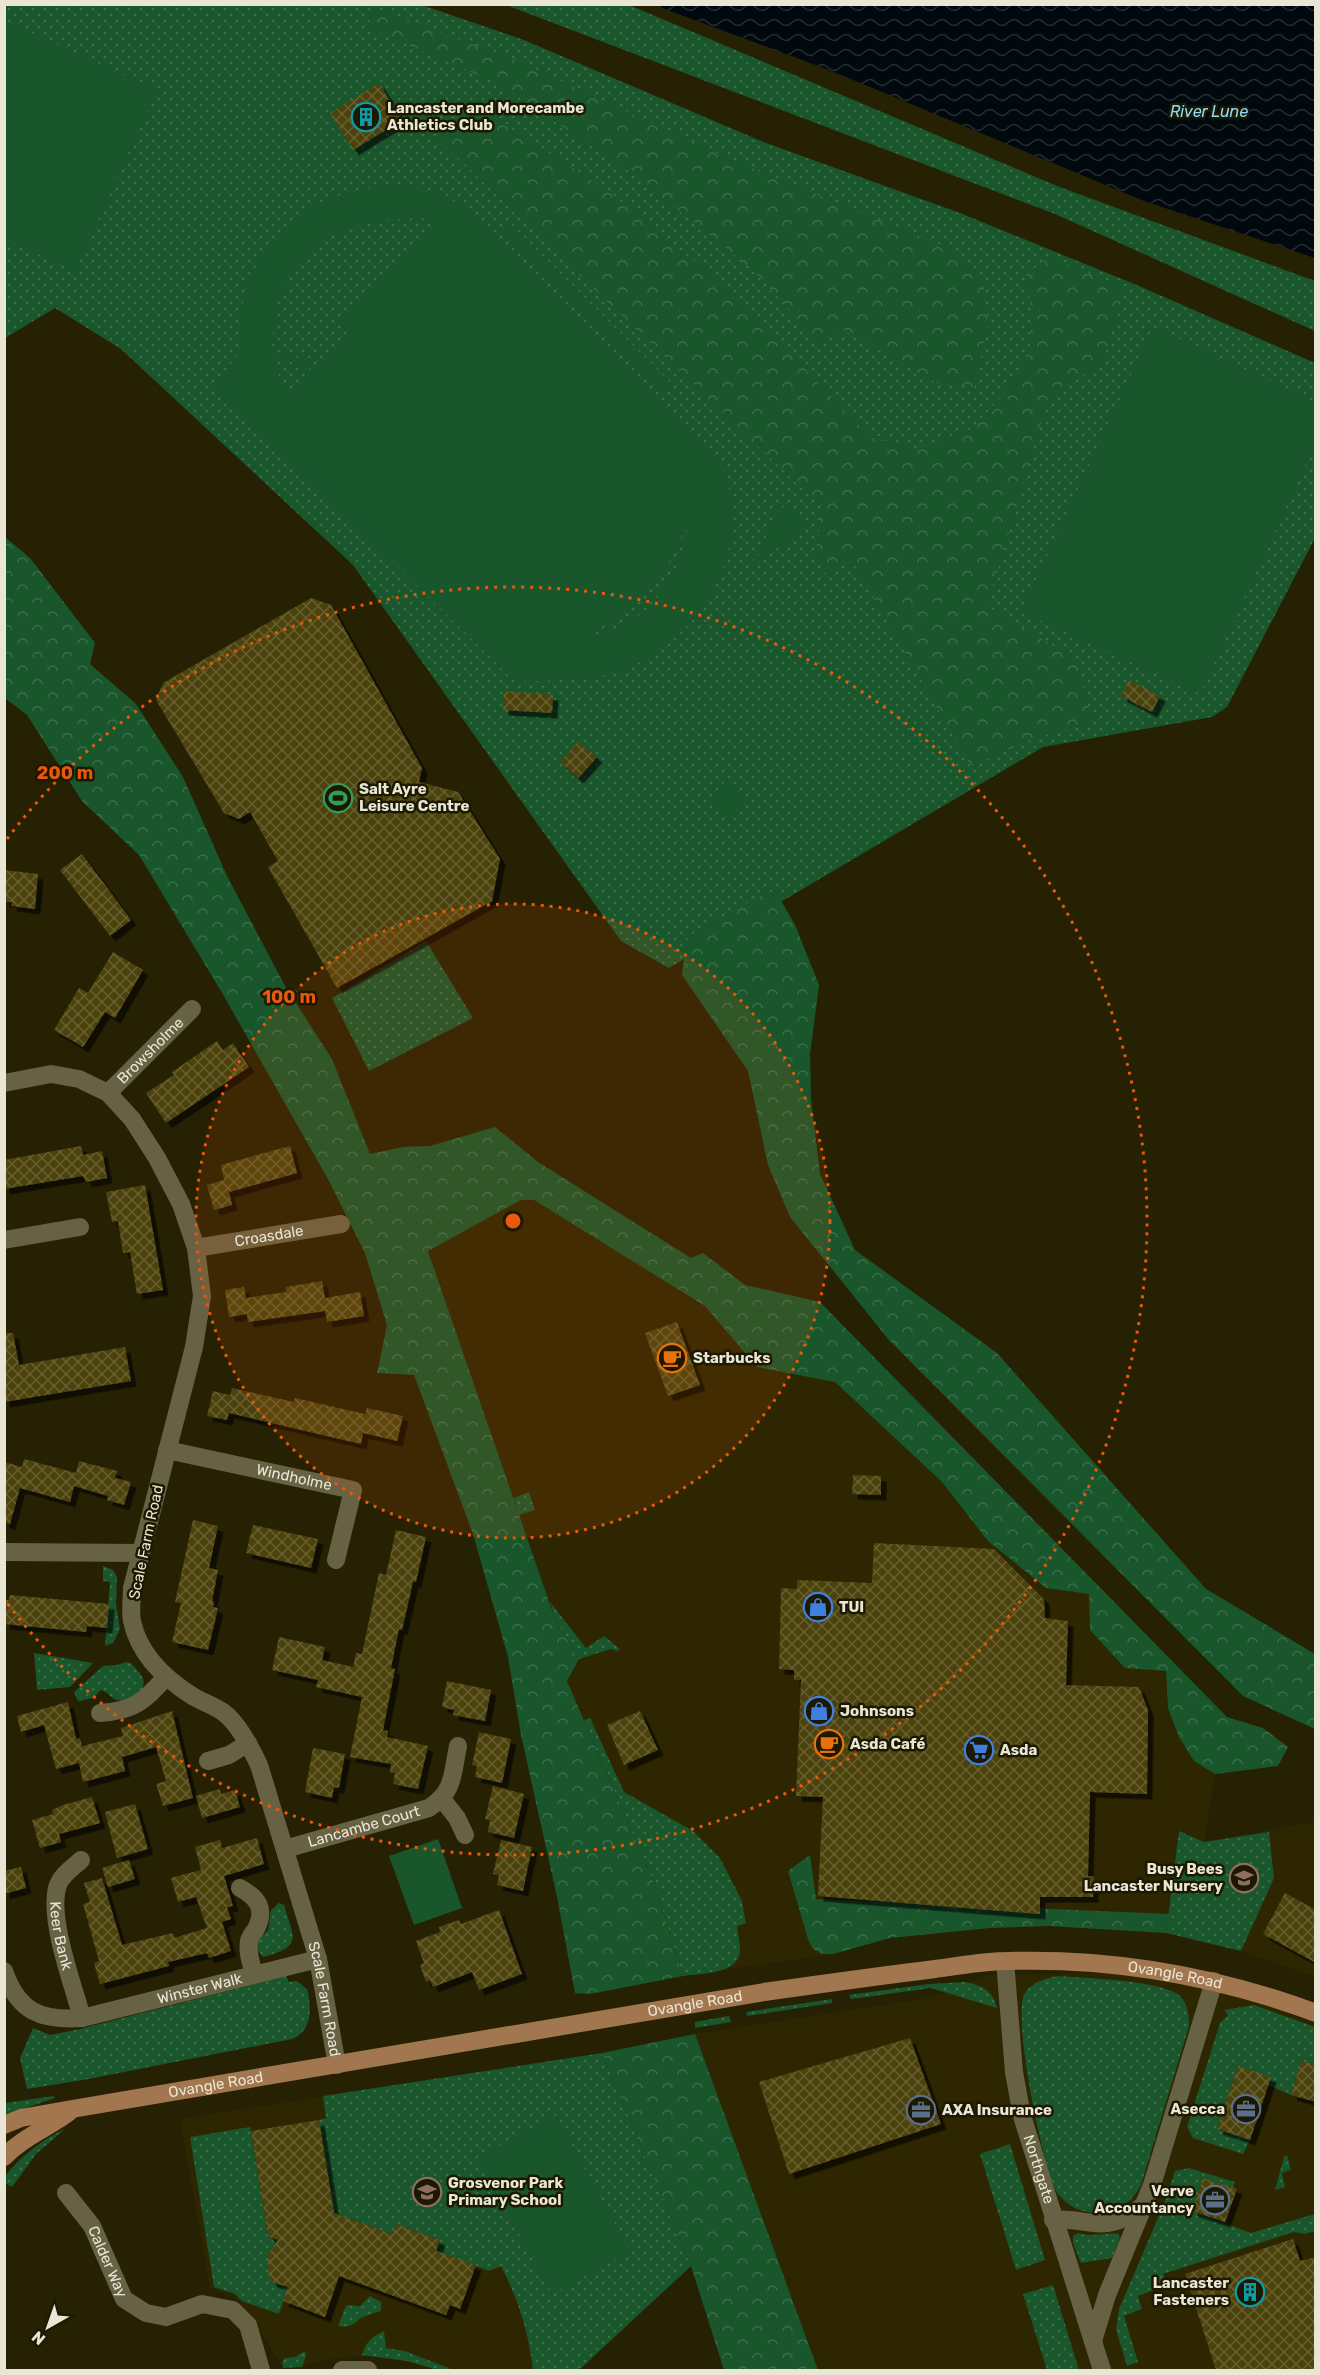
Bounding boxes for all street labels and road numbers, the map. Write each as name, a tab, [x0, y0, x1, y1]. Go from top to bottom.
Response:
street label: Browsholme	[113, 1014, 187, 1088]
street label: Croasdale	[233, 1221, 305, 1250]
street label: Windholme	[255, 1460, 334, 1494]
street label: Scale Farm Road	[125, 1483, 167, 1601]
street label: Lancambe Court	[306, 1802, 422, 1851]
street label: Keer Bank	[46, 1901, 76, 1973]
street label: Scale Farm Road	[304, 1939, 344, 2058]
street label: Ovangle Road	[1127, 1958, 1224, 1993]
street label: Winster Walk	[155, 1969, 244, 2008]
street label: Ovangle Road	[646, 1987, 744, 2021]
street label: Ovangle Road	[167, 2068, 265, 2102]
street label: Northgate	[1020, 2133, 1058, 2206]
street label: Calder Way	[84, 2223, 131, 2300]

